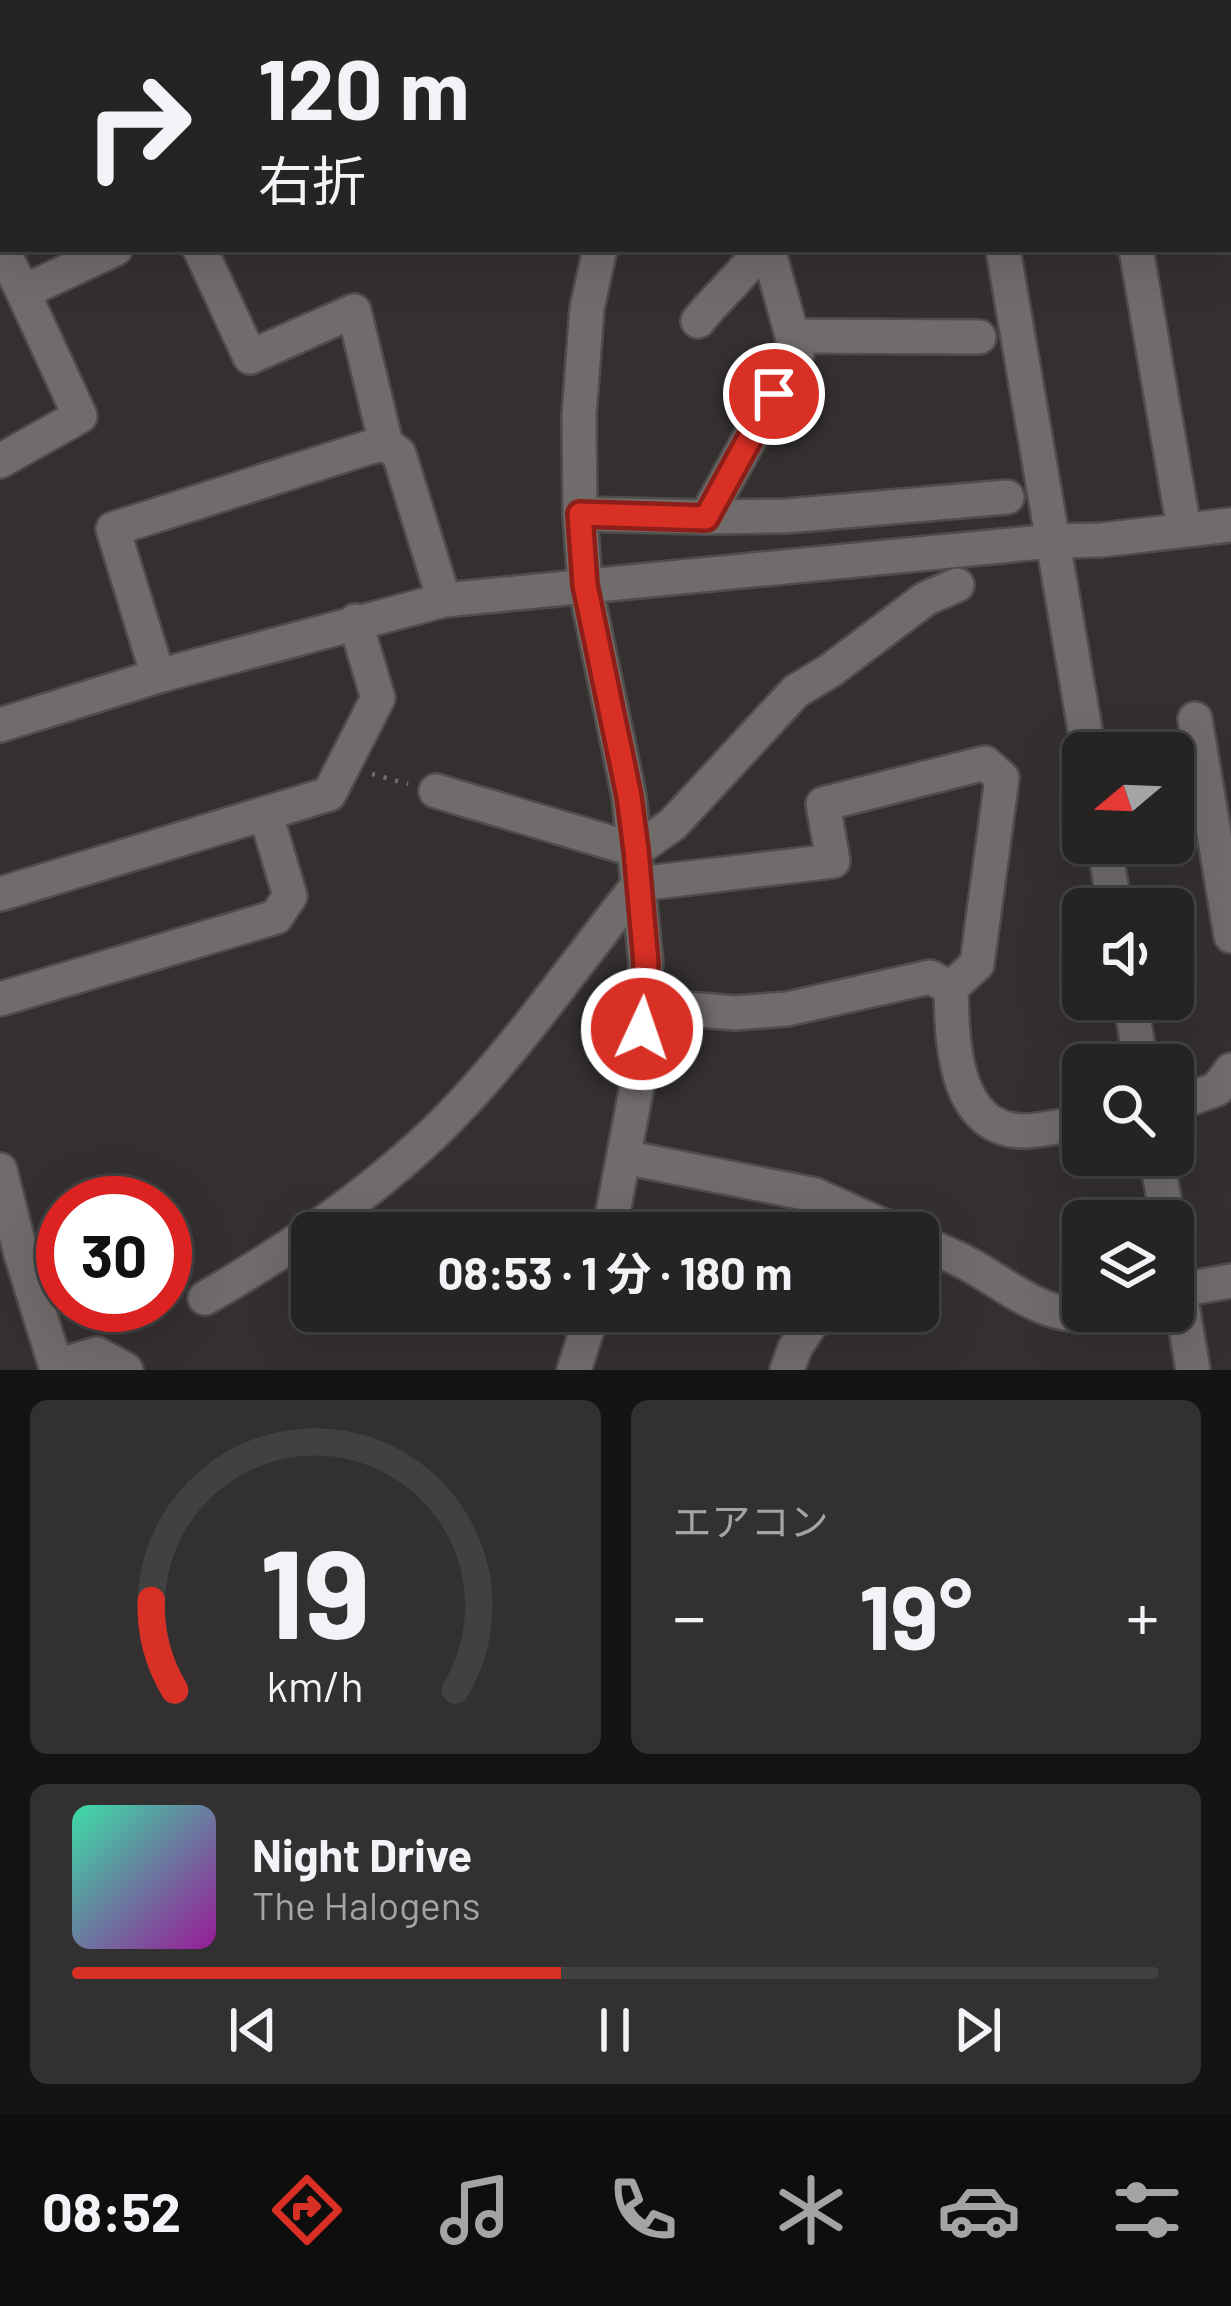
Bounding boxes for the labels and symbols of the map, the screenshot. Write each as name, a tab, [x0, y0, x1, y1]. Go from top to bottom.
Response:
pin	[723, 343, 825, 445]
north arrow	[1062, 732, 1194, 864]
position arrow	[579, 966, 705, 1092]
speed limit sign: 30	[36, 1176, 192, 1332]

